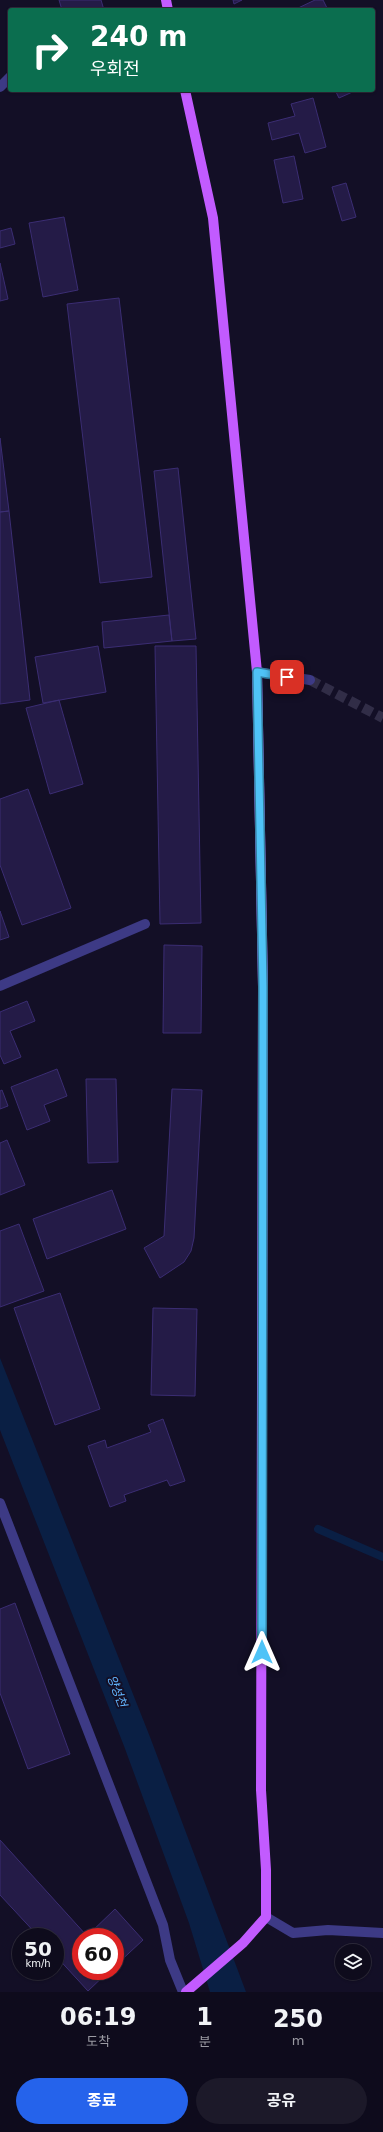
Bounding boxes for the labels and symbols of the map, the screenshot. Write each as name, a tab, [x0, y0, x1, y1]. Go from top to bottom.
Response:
pin	[270, 660, 304, 694]
position arrow	[241, 1631, 283, 1673]
water label: 양성천	[105, 1673, 130, 1711]
speed limit sign: 60	[72, 1928, 124, 1980]

